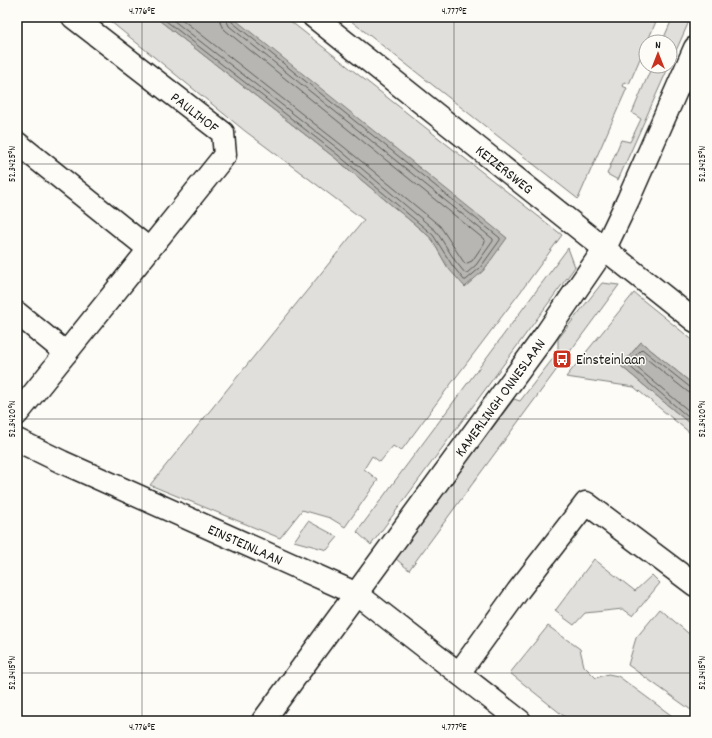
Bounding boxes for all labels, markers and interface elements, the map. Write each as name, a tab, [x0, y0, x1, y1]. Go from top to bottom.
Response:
text: 4.776°E	[129, 5, 156, 19]
text: 4.777°E	[441, 5, 467, 19]
north arrow	[638, 34, 678, 74]
text: N	[655, 38, 661, 54]
street label: PAULIHOF	[165, 88, 223, 140]
street label: KEIZERSWEG	[470, 141, 537, 201]
text: 52.3425°N	[6, 146, 20, 182]
text: 52.3425°N	[696, 146, 710, 182]
street label: KAMERLINGH ONNESLAAN	[451, 335, 552, 462]
bus stop icon: Einsteinlaan	[551, 348, 573, 370]
place label: Einsteinlaan	[576, 350, 645, 372]
text: 52.3420°N	[6, 400, 20, 438]
text: 52.3420°N	[696, 400, 710, 438]
street label: EINSTEINLAAN	[203, 519, 286, 572]
text: 52.3415°N	[6, 656, 20, 690]
text: 52.3415°N	[696, 656, 710, 690]
text: 4.776°E	[129, 721, 156, 735]
text: 4.777°E	[441, 721, 467, 735]

